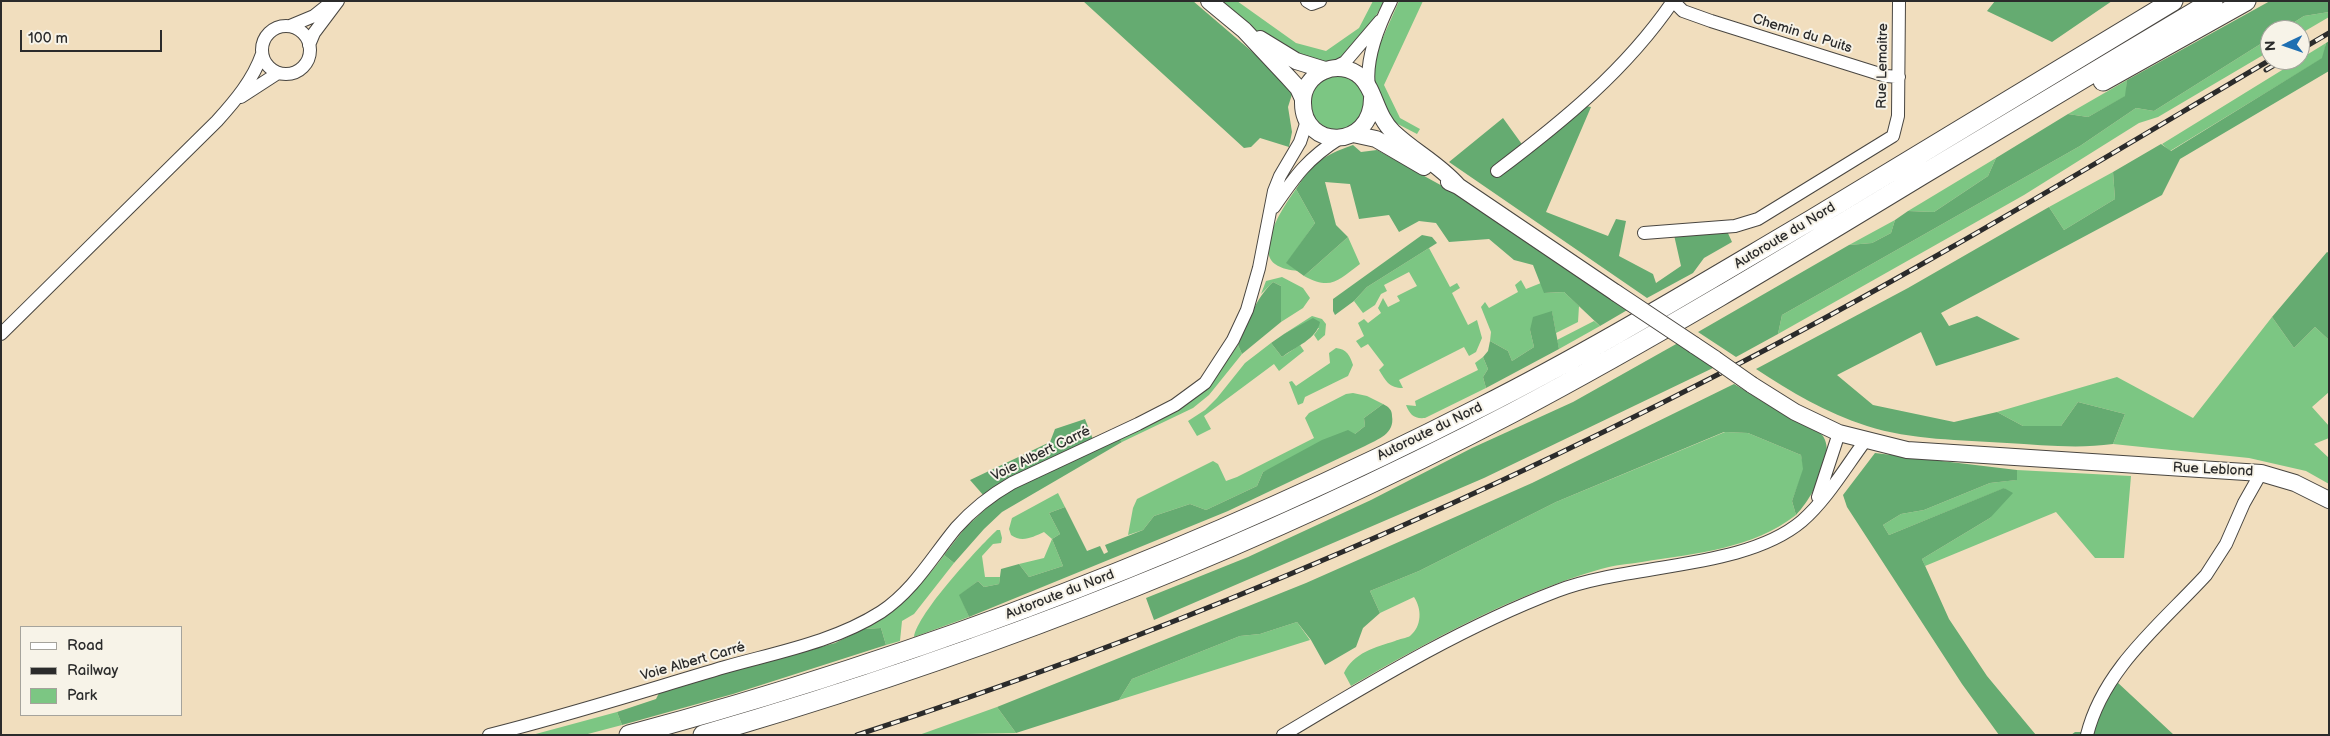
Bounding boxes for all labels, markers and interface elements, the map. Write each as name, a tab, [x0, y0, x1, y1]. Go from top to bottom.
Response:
street label: Chemin du Puits	[1750, 11, 1854, 57]
scale bar	[22, 20, 165, 52]
north arrow	[2260, 20, 2310, 70]
street label: Rue Lemaitre	[1874, 23, 1892, 109]
text: 100 m	[28, 29, 68, 48]
text: N	[2262, 40, 2279, 51]
street label: Autoroute du Nord	[1731, 199, 1839, 273]
street label: Autoroute du Nord	[1375, 399, 1485, 465]
street label: Voie Albert Carré	[989, 423, 1093, 485]
street label: Rue Leblond	[2172, 460, 2254, 480]
street label: Autoroute du Nord	[1003, 567, 1117, 623]
legend	[20, 626, 182, 716]
text: Road	[67, 636, 103, 655]
street label: Voie Albert Carré	[639, 639, 747, 685]
text: Railway	[67, 661, 118, 680]
text: Park	[67, 686, 97, 705]

